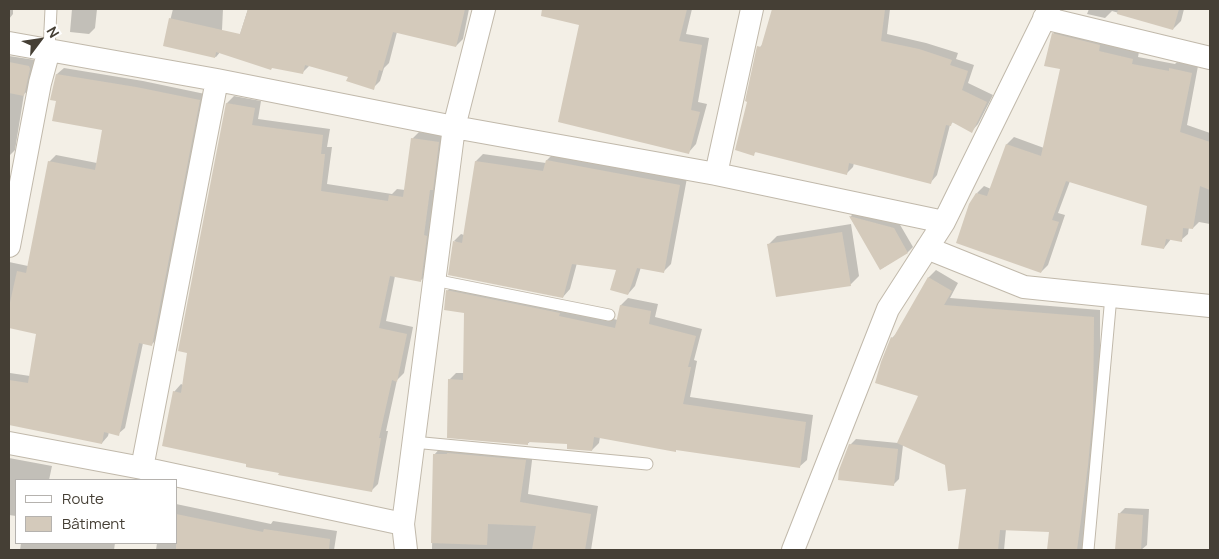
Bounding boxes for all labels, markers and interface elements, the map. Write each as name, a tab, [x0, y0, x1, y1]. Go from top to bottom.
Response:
north arrow	[15, 15, 65, 65]
text: N	[43, 23, 64, 41]
legend	[15, 479, 178, 544]
text: Route	[62, 488, 104, 509]
text: Bâtiment	[62, 513, 125, 534]

